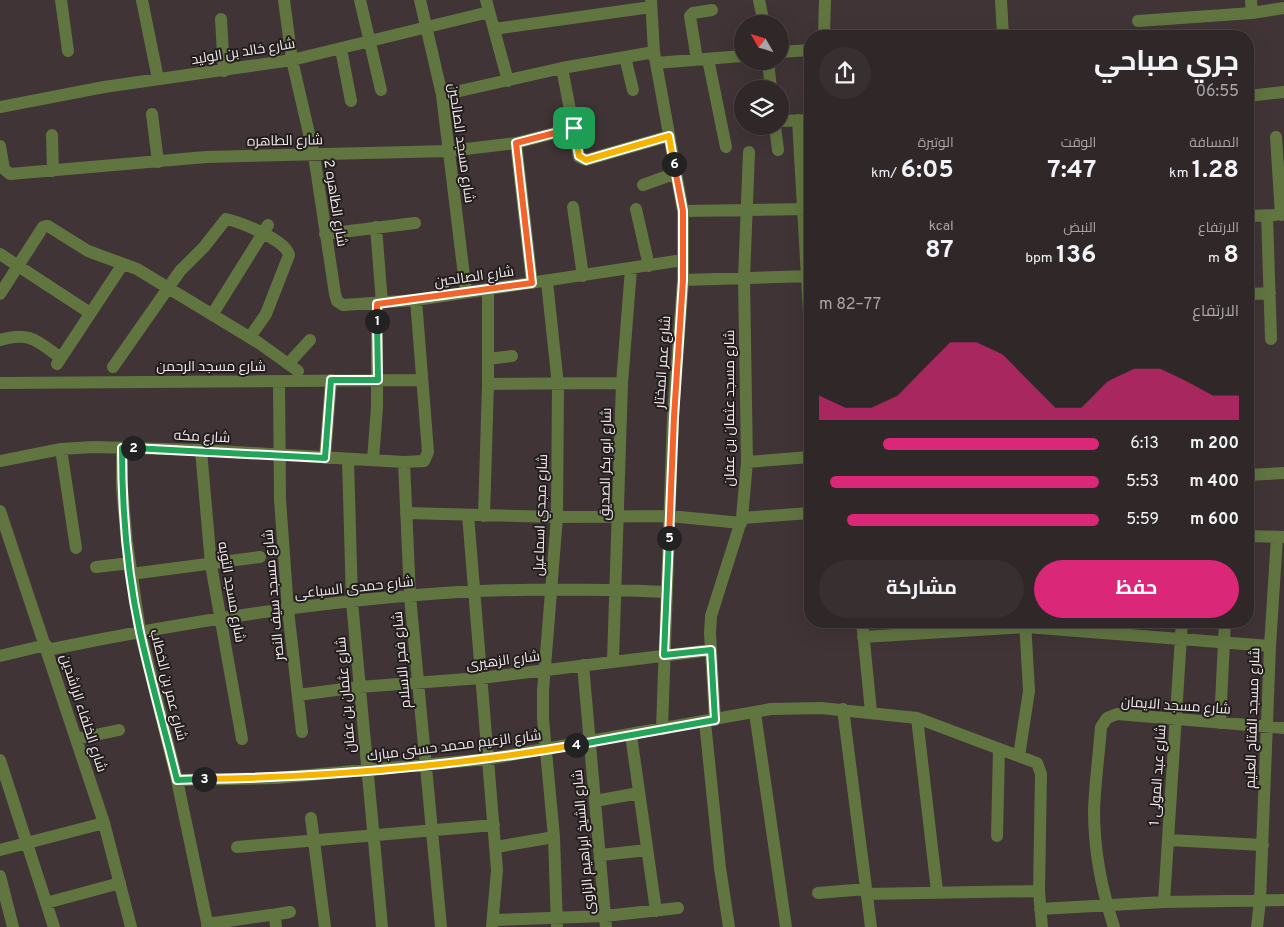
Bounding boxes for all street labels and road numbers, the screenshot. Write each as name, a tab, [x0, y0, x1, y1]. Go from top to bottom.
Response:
street label: شارع خالد بن الوليد	[190, 36, 296, 69]
street label: شارع مسجد الصالحين	[444, 82, 477, 204]
street label: شارع الطاهره	[247, 132, 323, 151]
street label: شارع الطاهره 2	[319, 158, 350, 248]
street label: شارع الصالحين	[433, 263, 515, 291]
street label: شارع عمر المختار	[652, 315, 675, 410]
street label: شارع مسجد عثمان بن عفان	[722, 330, 739, 486]
street label: شارع مسجد الرحمن	[156, 359, 266, 376]
street label: شارع ابو بكر الصديق	[597, 407, 616, 521]
street label: شارع مكه	[173, 428, 231, 447]
street label: شارع مجدي اسماعيل	[531, 454, 554, 577]
street label: شارع مسجد سيف النصر	[260, 528, 289, 662]
street label: شارع مسجد التوبه	[213, 540, 248, 644]
street label: شارع حمدى السباعى	[294, 574, 414, 603]
street label: شارع فجر الاسلام	[390, 611, 415, 709]
street label: شارع عمر بن الخطاب	[145, 628, 190, 743]
street label: شارع عثمان بن عفان	[333, 636, 360, 754]
street label: شارع مسجد الفتاح العليم	[1243, 647, 1264, 789]
street label: شارع الزهيرى	[465, 649, 541, 674]
street label: شارع الخلفاء الراشدين	[55, 652, 110, 775]
street label: شارع مسجد الايمان	[1120, 694, 1231, 719]
street label: شارع عبد المولى 1	[1146, 724, 1171, 826]
street label: شارع الزعيم محمد حسنى مبارك	[366, 727, 542, 766]
street label: شارع الشيخ ابراهيم الزاوى	[570, 769, 599, 915]

